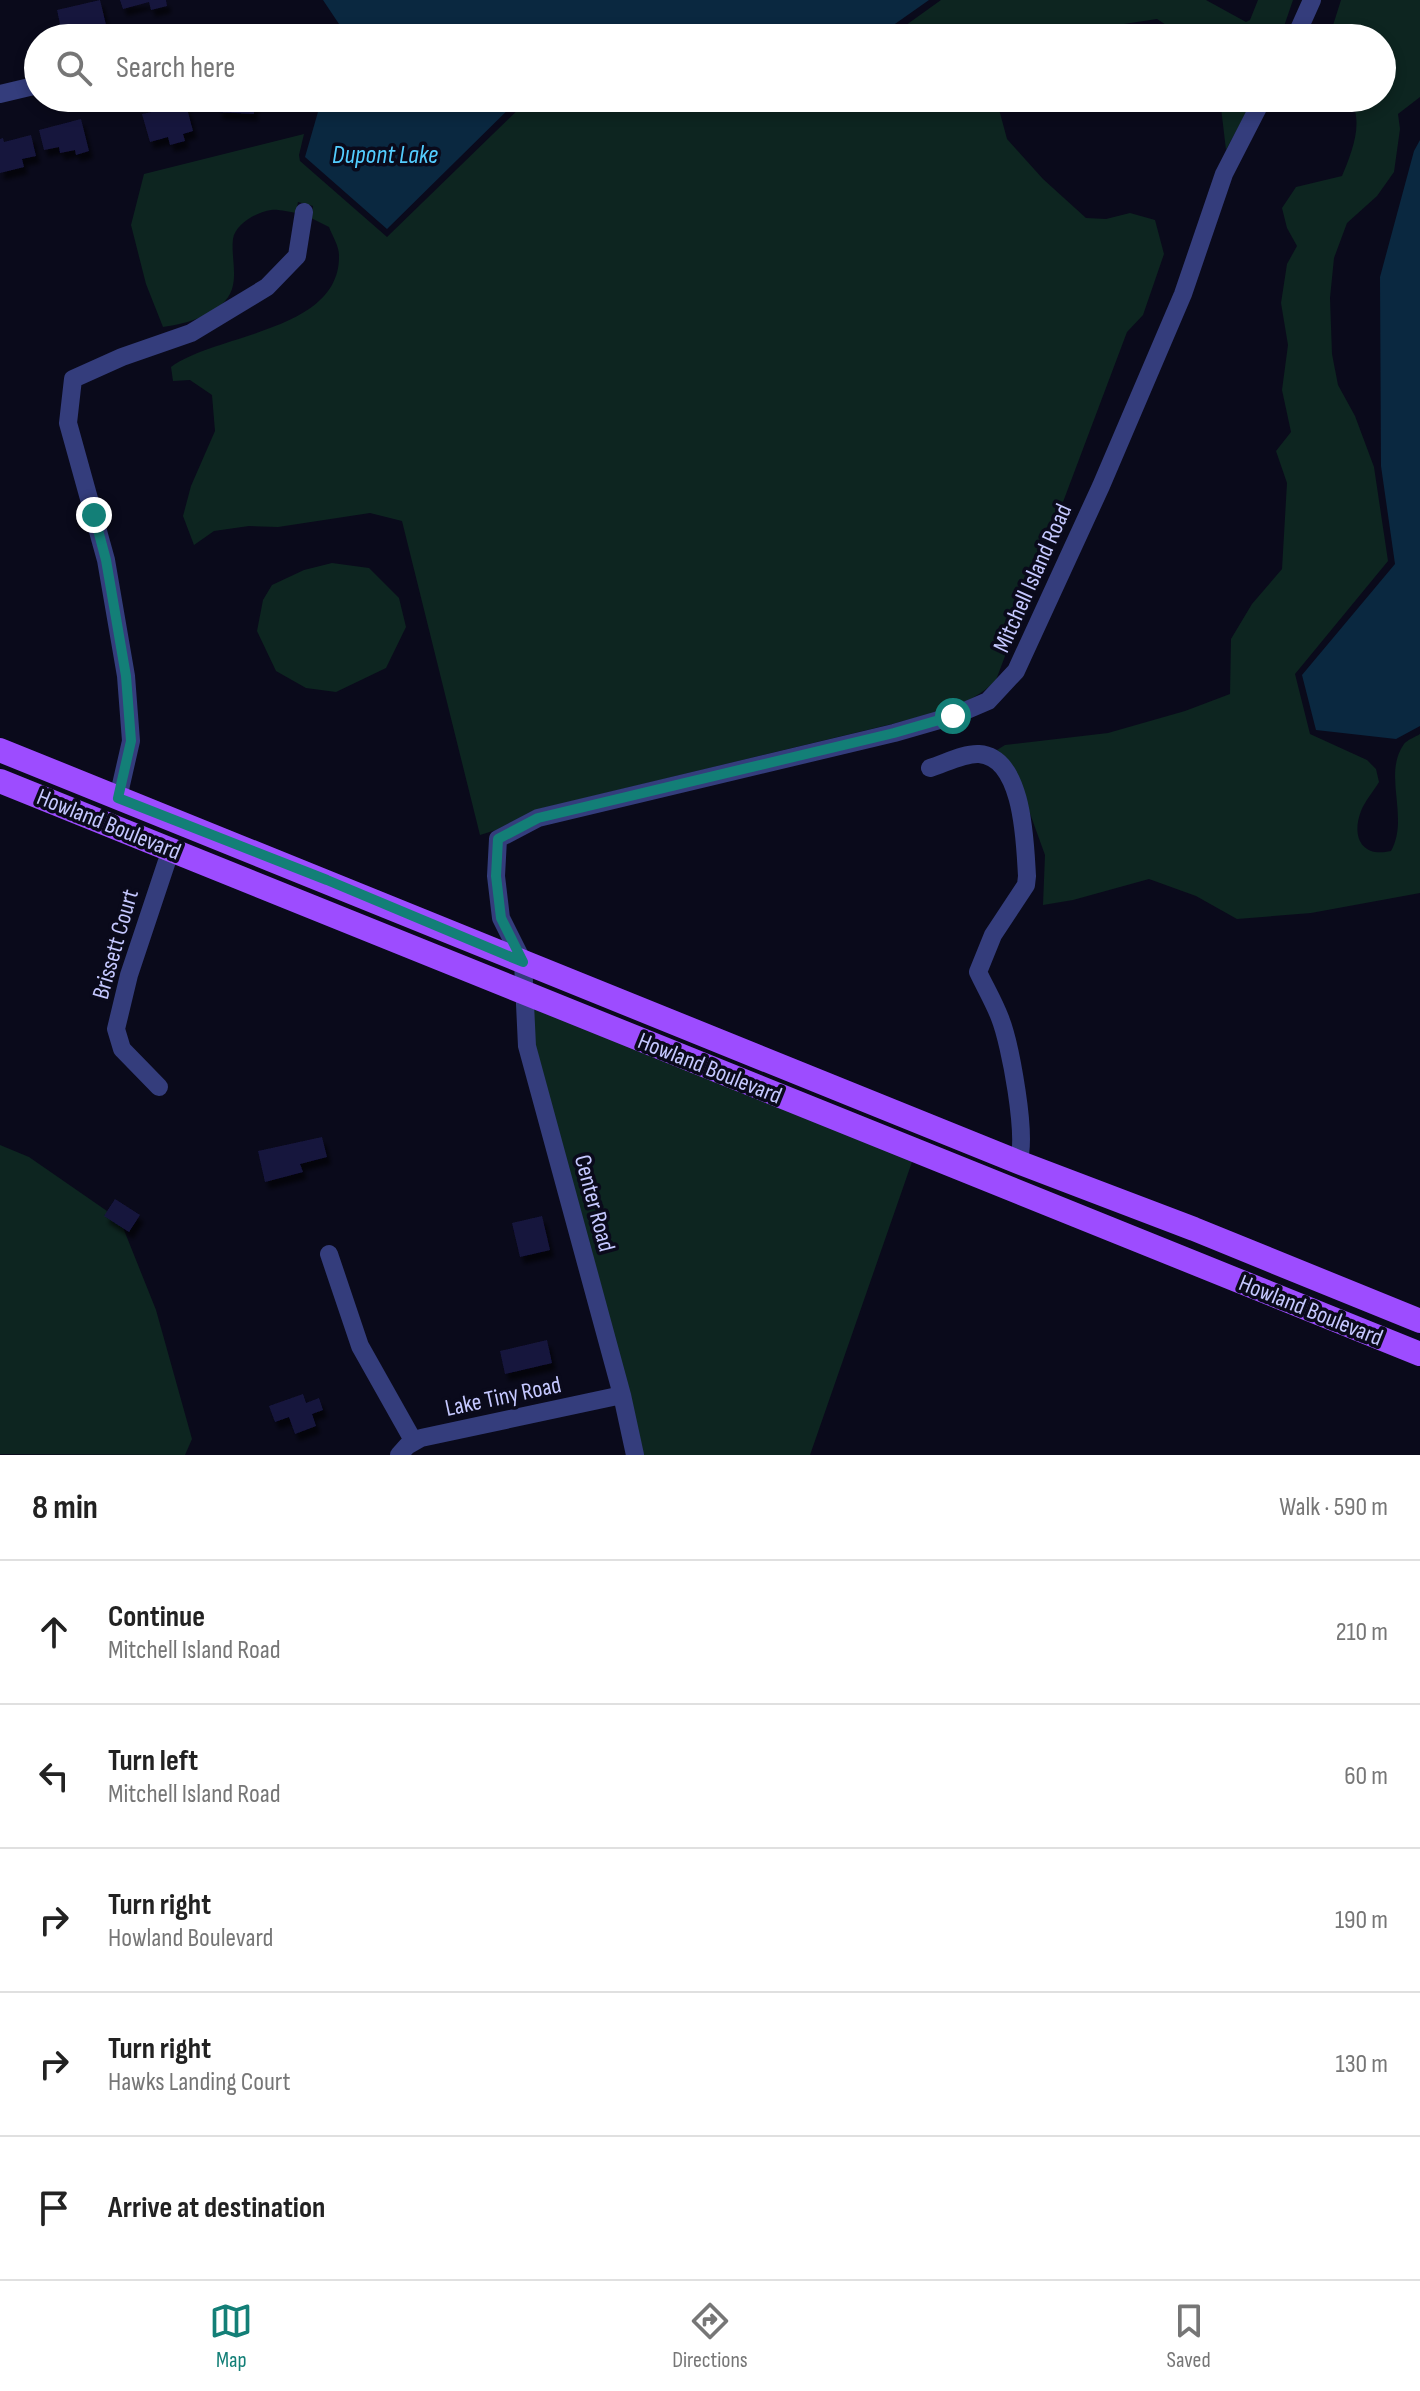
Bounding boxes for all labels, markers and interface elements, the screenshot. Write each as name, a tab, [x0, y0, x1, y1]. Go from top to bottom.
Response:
search box	[24, 24, 1396, 112]
icon: search	[52, 46, 96, 90]
text: Search here	[116, 50, 235, 86]
water label: Dupont Lake	[332, 140, 438, 171]
route end	[76, 497, 112, 533]
street label: Mitchell Island Road	[987, 500, 1078, 657]
route start	[935, 698, 971, 734]
street label: Howland Boulevard	[33, 782, 185, 866]
street label: Brissett Court	[86, 886, 145, 1002]
street label: Howland Boulevard	[634, 1026, 786, 1110]
street label: Center Road	[568, 1152, 621, 1255]
street label: Howland Boulevard	[1235, 1268, 1387, 1352]
street label: Lake Tiny Road	[442, 1370, 564, 1423]
text: 8 min	[32, 1487, 98, 1528]
text: Walk · 590 m	[1279, 1492, 1388, 1523]
text: Continue	[108, 1599, 205, 1635]
icon: ahead	[32, 1610, 76, 1654]
text: 210 m	[1336, 1617, 1388, 1648]
text: Mitchell Island Road	[108, 1635, 281, 1666]
text: Turn left	[108, 1743, 198, 1779]
icon: left	[32, 1754, 76, 1798]
text: 60 m	[1344, 1761, 1388, 1792]
text: Mitchell Island Road	[108, 1779, 281, 1810]
text: Turn right	[108, 1887, 211, 1923]
icon: right	[32, 1898, 76, 1942]
text: 190 m	[1335, 1905, 1388, 1936]
text: Howland Boulevard	[108, 1923, 273, 1954]
text: Turn right	[108, 2031, 211, 2067]
icon: right	[32, 2042, 76, 2086]
text: 130 m	[1336, 2049, 1388, 2080]
text: Hawks Landing Court	[108, 2067, 291, 2098]
icon: arrive	[32, 2186, 76, 2230]
text: Arrive at destination	[108, 2190, 325, 2226]
tab: Map	[209, 2299, 253, 2374]
tab: Directions	[672, 2299, 748, 2374]
tab: Saved	[1167, 2299, 1211, 2374]

